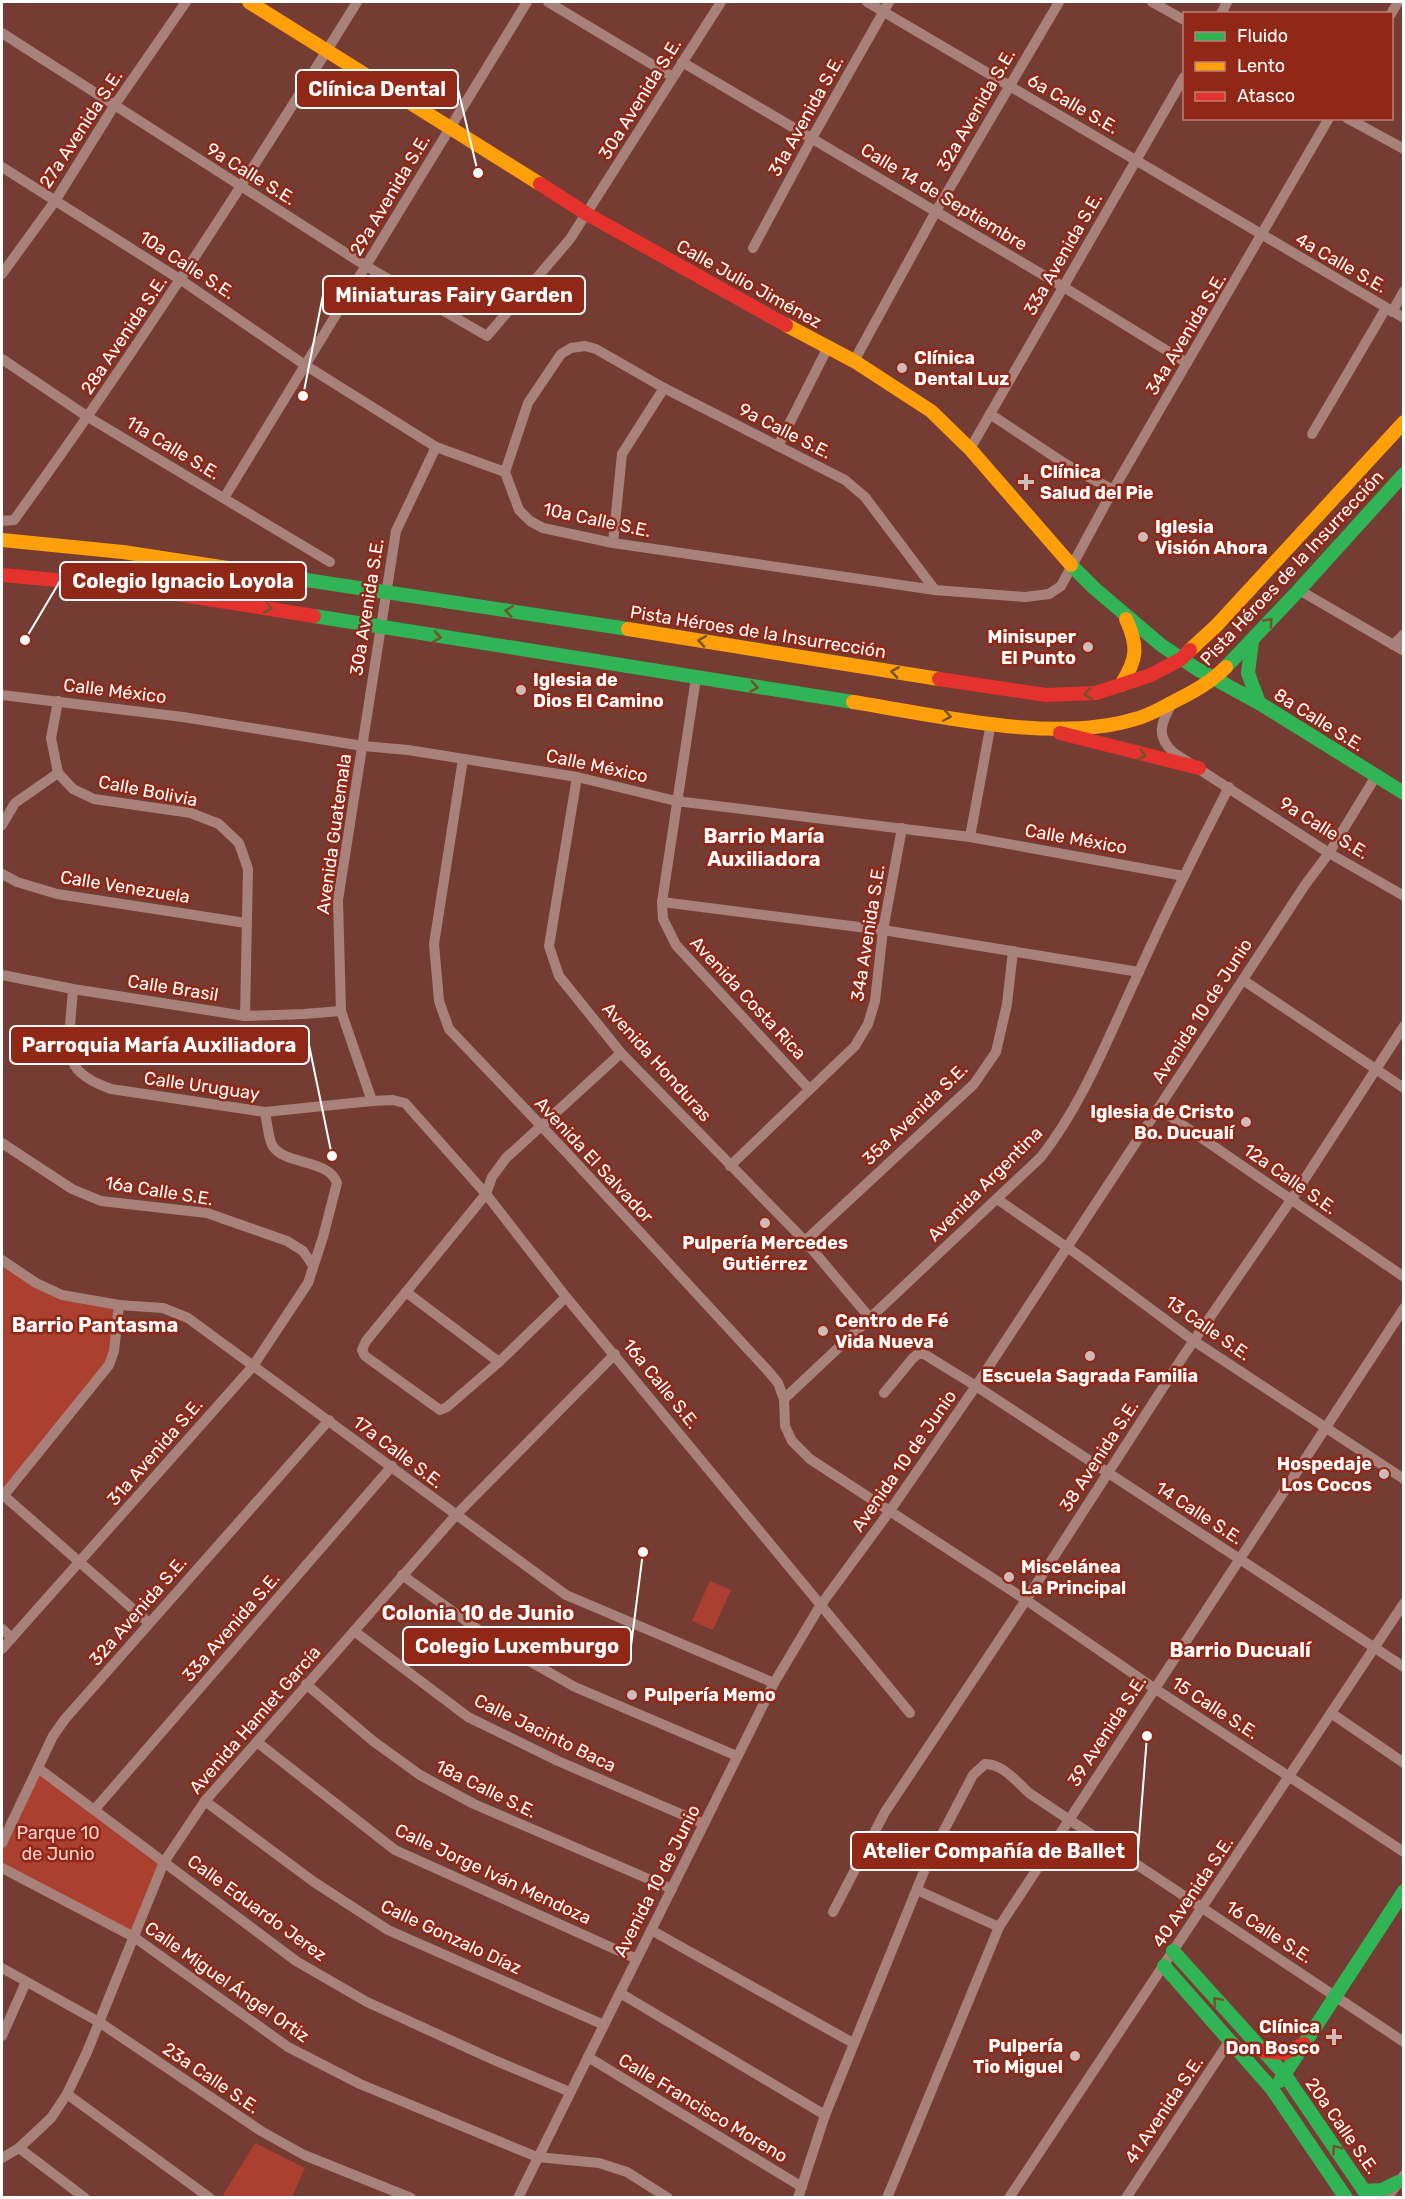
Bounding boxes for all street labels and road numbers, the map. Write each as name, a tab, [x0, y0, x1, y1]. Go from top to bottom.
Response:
street label: 30a Avenida S.E.	[594, 34, 686, 164]
street label: 32a Avenida S.E.	[932, 45, 1020, 175]
street label: 31a Avenida S.E.	[764, 52, 848, 180]
street label: 27a Avenida S.E.	[35, 66, 127, 192]
street label: 6a Calle S.E.	[1024, 69, 1122, 139]
street label: 29a Avenida S.E.	[345, 130, 435, 260]
street label: 9a Calle S.E.	[202, 138, 300, 210]
street label: Calle 14 de Septiembre	[857, 139, 1031, 255]
street label: 33a Avenida S.E.	[1019, 189, 1107, 319]
street label: 10a Calle S.E.	[135, 226, 239, 304]
street label: 4a Calle S.E.	[1291, 228, 1391, 298]
street label: Calle Julio Jiménez	[672, 235, 826, 333]
street label: 34a Avenida S.E.	[1141, 269, 1231, 399]
street label: 28a Avenida S.E.	[76, 271, 172, 399]
street label: 9a Calle S.E.	[735, 398, 835, 464]
street label: 11a Calle S.E.	[122, 411, 224, 485]
street label: Pista Héroes de la Insurrección	[1196, 466, 1388, 670]
street label: 10a Calle S.E.	[541, 498, 653, 542]
street label: 30a Avenida S.E.	[345, 537, 389, 677]
street label: Pista Héroes de la Insurrección	[628, 601, 888, 663]
street label: Calle México	[62, 674, 168, 708]
street label: 8a Calle S.E.	[1270, 684, 1368, 756]
street label: Calle México	[544, 744, 650, 788]
street label: Avenida Guatemala	[312, 752, 356, 916]
street label: Calle Bolivia	[97, 771, 199, 811]
street label: 9a Calle S.E.	[1275, 792, 1373, 864]
street label: Calle México	[1023, 819, 1129, 859]
street label: 34a Avenida S.E.	[846, 863, 890, 1003]
street label: Calle Venezuela	[59, 866, 191, 908]
street label: Avenida Costa Rica	[685, 932, 811, 1064]
street label: Avenida 10 de Junio	[1147, 935, 1257, 1087]
street label: Calle Brasil	[126, 970, 220, 1006]
street label: Avenida Honduras	[598, 998, 716, 1126]
street label: 35a Avenida S.E.	[858, 1058, 972, 1170]
street label: Calle Uruguay	[143, 1067, 261, 1105]
street label: Avenida El Salvador	[530, 1092, 658, 1228]
street label: Avenida Argentina	[923, 1122, 1047, 1246]
street label: 12a Calle S.E.	[1239, 1139, 1341, 1219]
street label: 16a Calle S.E.	[103, 1172, 215, 1210]
street label: 13 Calle S.E.	[1161, 1291, 1255, 1365]
street label: 16a Calle S.E.	[618, 1335, 704, 1433]
street label: Avenida 10 de Junio	[847, 1386, 961, 1536]
street label: 31a Avenida S.E.	[103, 1394, 207, 1510]
street label: 38 Avenida S.E.	[1055, 1396, 1143, 1516]
street label: 17a Calle S.E.	[348, 1411, 448, 1493]
street label: 14 Calle S.E.	[1151, 1477, 1247, 1549]
street label: 32a Avenida S.E.	[84, 1552, 192, 1670]
street label: 33a Avenida S.E.	[177, 1568, 285, 1686]
street label: Avenida Hamlet García	[185, 1641, 325, 1799]
street label: 39 Avenida S.E.	[1063, 1671, 1151, 1791]
street label: 15 Calle S.E.	[1167, 1672, 1263, 1744]
street label: Calle Jacinto Baca	[470, 1689, 620, 1777]
street label: 18a Calle S.E.	[432, 1755, 540, 1823]
street label: Avenida 10 de Junio	[609, 1801, 705, 1961]
street label: Calle Jorge Iván Mendoza	[391, 1819, 595, 1929]
street label: 40 Avenida S.E.	[1148, 1832, 1238, 1952]
street label: Calle Eduardo Jerez	[183, 1850, 331, 1966]
street label: Calle Gonzalo Díaz	[377, 1895, 525, 1979]
street label: 16 Calle S.E.	[1221, 1896, 1317, 1968]
street label: Calle Miguel Ángel Ortiz	[140, 1917, 314, 2047]
street label: 23a Calle S.E.	[158, 2038, 264, 2118]
street label: Calle Francisco Moreno	[614, 2049, 792, 2167]
street label: 41 Avenida S.E.	[1120, 2052, 1208, 2168]
street label: 20a Calle S.E.	[1301, 2074, 1383, 2178]

